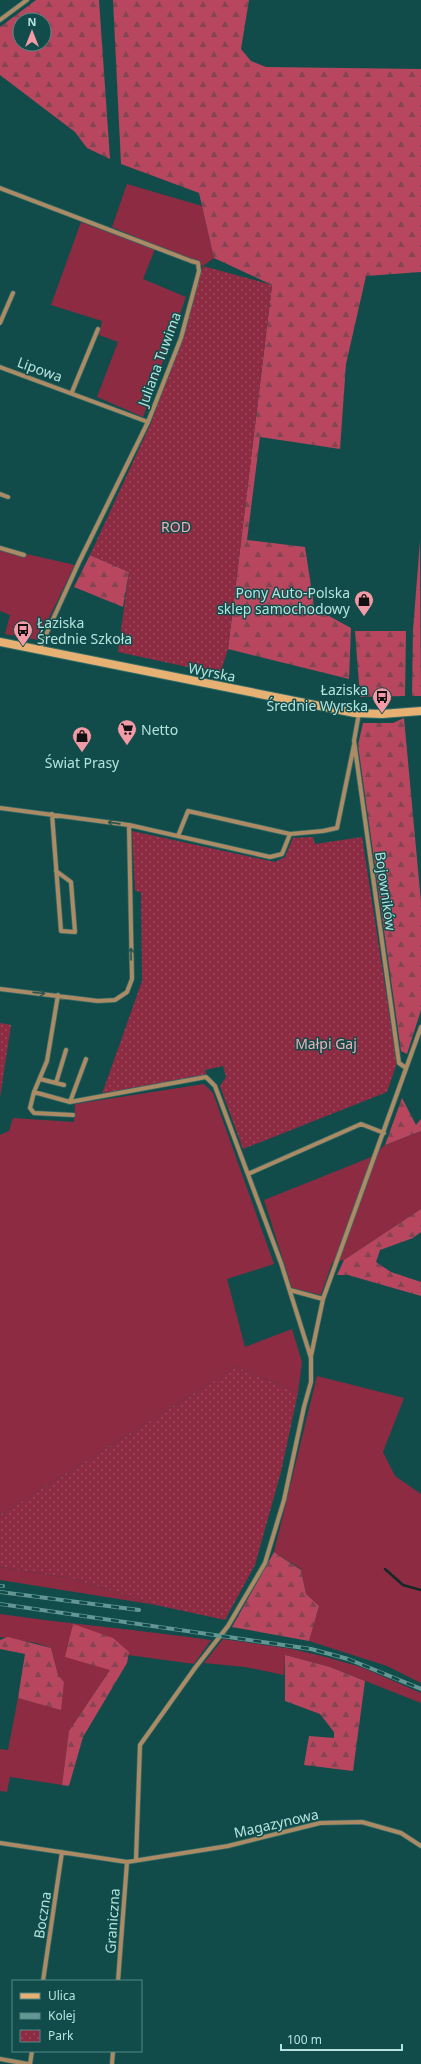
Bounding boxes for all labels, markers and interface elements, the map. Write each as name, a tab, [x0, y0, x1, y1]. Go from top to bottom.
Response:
north arrow	[12, 12, 52, 52]
text: N	[28, 14, 36, 29]
street label: Juliana Tuwima	[132, 309, 185, 411]
street label: Lipowa	[15, 352, 65, 386]
park label: ROD	[161, 517, 191, 536]
place label: Pony Auto-Polska sklep samochodowy	[217, 583, 351, 618]
shop icon: Pony Auto-Polska sklep samochodowy	[353, 589, 375, 617]
place label: Łaziska Średnie Szkoła	[37, 613, 132, 648]
bus stop icon: Łaziska Średnie Szkoła	[12, 619, 34, 647]
street label: Wyrska	[187, 658, 237, 686]
place label: Łaziska Średnie Wyrska	[267, 680, 368, 715]
bus stop icon: Łaziska Średnie Wyrska	[371, 686, 393, 714]
supermarket icon: Netto	[116, 718, 138, 746]
place label: Netto	[141, 720, 178, 739]
shop icon: Świat Prasy	[71, 725, 93, 753]
place label: Świat Prasy	[45, 753, 120, 772]
one-way arrow	[108, 819, 121, 827]
street label: Bojowników	[371, 850, 401, 932]
one-way arrow	[127, 948, 135, 961]
one-way arrow	[32, 990, 45, 997]
park label: Małpi Gaj	[295, 1034, 357, 1053]
street label: Magazynowa	[232, 1804, 320, 1842]
street label: Graniczna	[100, 1888, 124, 1954]
street label: Boczna	[29, 1890, 55, 1940]
legend	[12, 1980, 142, 2052]
text: Ulica	[48, 1987, 75, 2004]
text: Kolej	[48, 2007, 76, 2024]
scale bar	[281, 2026, 402, 2052]
text: Park	[48, 2027, 74, 2044]
text: 100 m	[287, 2031, 322, 2048]

